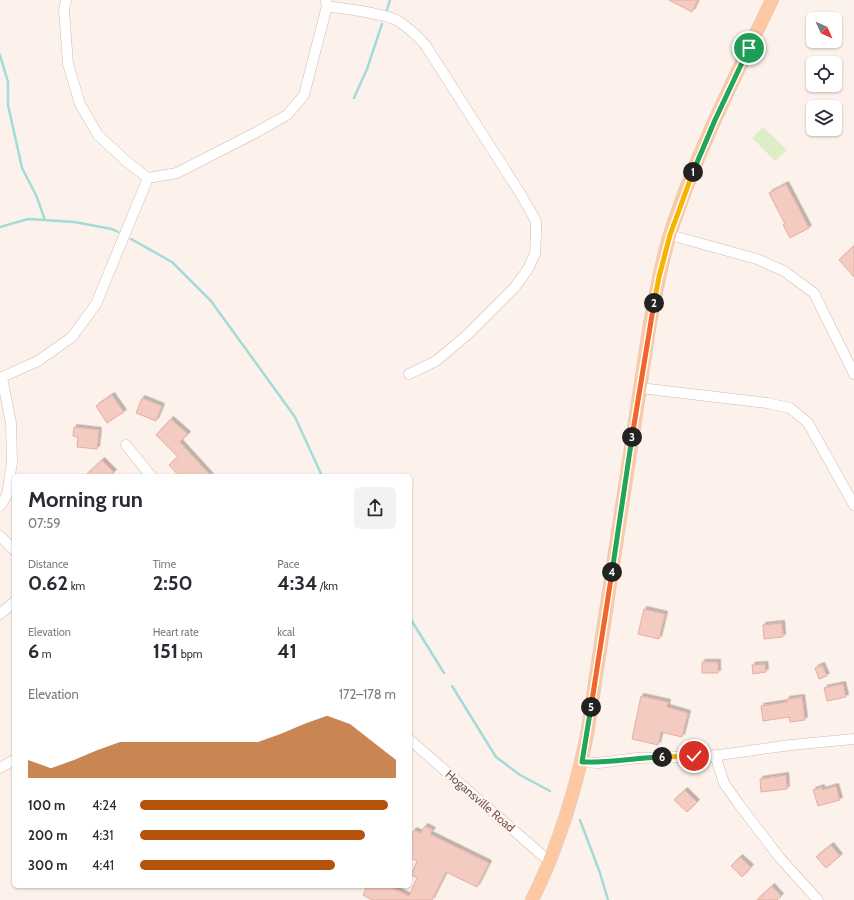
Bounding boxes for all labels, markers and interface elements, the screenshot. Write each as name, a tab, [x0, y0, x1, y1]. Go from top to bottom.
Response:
north arrow	[806, 12, 842, 48]
map controls	[806, 12, 842, 136]
pin	[732, 31, 766, 65]
icon: arrive	[738, 37, 760, 59]
button: locate	[806, 56, 842, 92]
button: layers	[806, 100, 842, 136]
pin: 1	[683, 162, 703, 182]
text: 1	[691, 165, 695, 179]
pin: 2	[644, 293, 664, 313]
text: 2	[651, 296, 657, 310]
pin: 3	[622, 427, 642, 447]
text: 3	[629, 430, 635, 444]
text: Morning run	[28, 486, 143, 513]
button: share	[354, 487, 396, 529]
text: 07:59	[28, 515, 61, 531]
text: Distance	[28, 557, 69, 571]
text: Time	[153, 557, 176, 571]
text: Pace	[277, 557, 299, 571]
pin: 4	[602, 562, 622, 582]
text: 4	[609, 565, 615, 579]
text: 0.62	[28, 571, 68, 595]
text: 2:50	[153, 571, 193, 595]
text: 4:34	[277, 571, 317, 595]
text: km	[68, 579, 85, 593]
text: /km	[317, 579, 338, 593]
text: Elevation	[28, 625, 71, 639]
text: Heart rate	[153, 625, 199, 639]
text: kcal	[277, 625, 295, 639]
text: 6	[28, 639, 39, 663]
text: 151	[153, 639, 178, 663]
text: 41	[277, 639, 297, 663]
text: m	[39, 647, 51, 661]
text: bpm	[178, 647, 203, 661]
text: Elevation	[28, 686, 79, 702]
text: 172–178 m	[339, 686, 396, 702]
pin: 5	[581, 697, 601, 717]
text: 5	[588, 700, 594, 714]
pin	[677, 739, 711, 773]
icon: check	[683, 745, 705, 767]
pin: 6	[652, 747, 672, 767]
text: 6	[659, 750, 665, 764]
street label: Hogansville Road	[442, 766, 518, 835]
text: 100 m	[28, 797, 65, 813]
text: 4:24	[92, 797, 117, 813]
text: 200 m	[28, 827, 67, 843]
text: 4:31	[92, 827, 114, 843]
text: 300 m	[28, 857, 68, 873]
text: 4:41	[92, 857, 114, 873]

